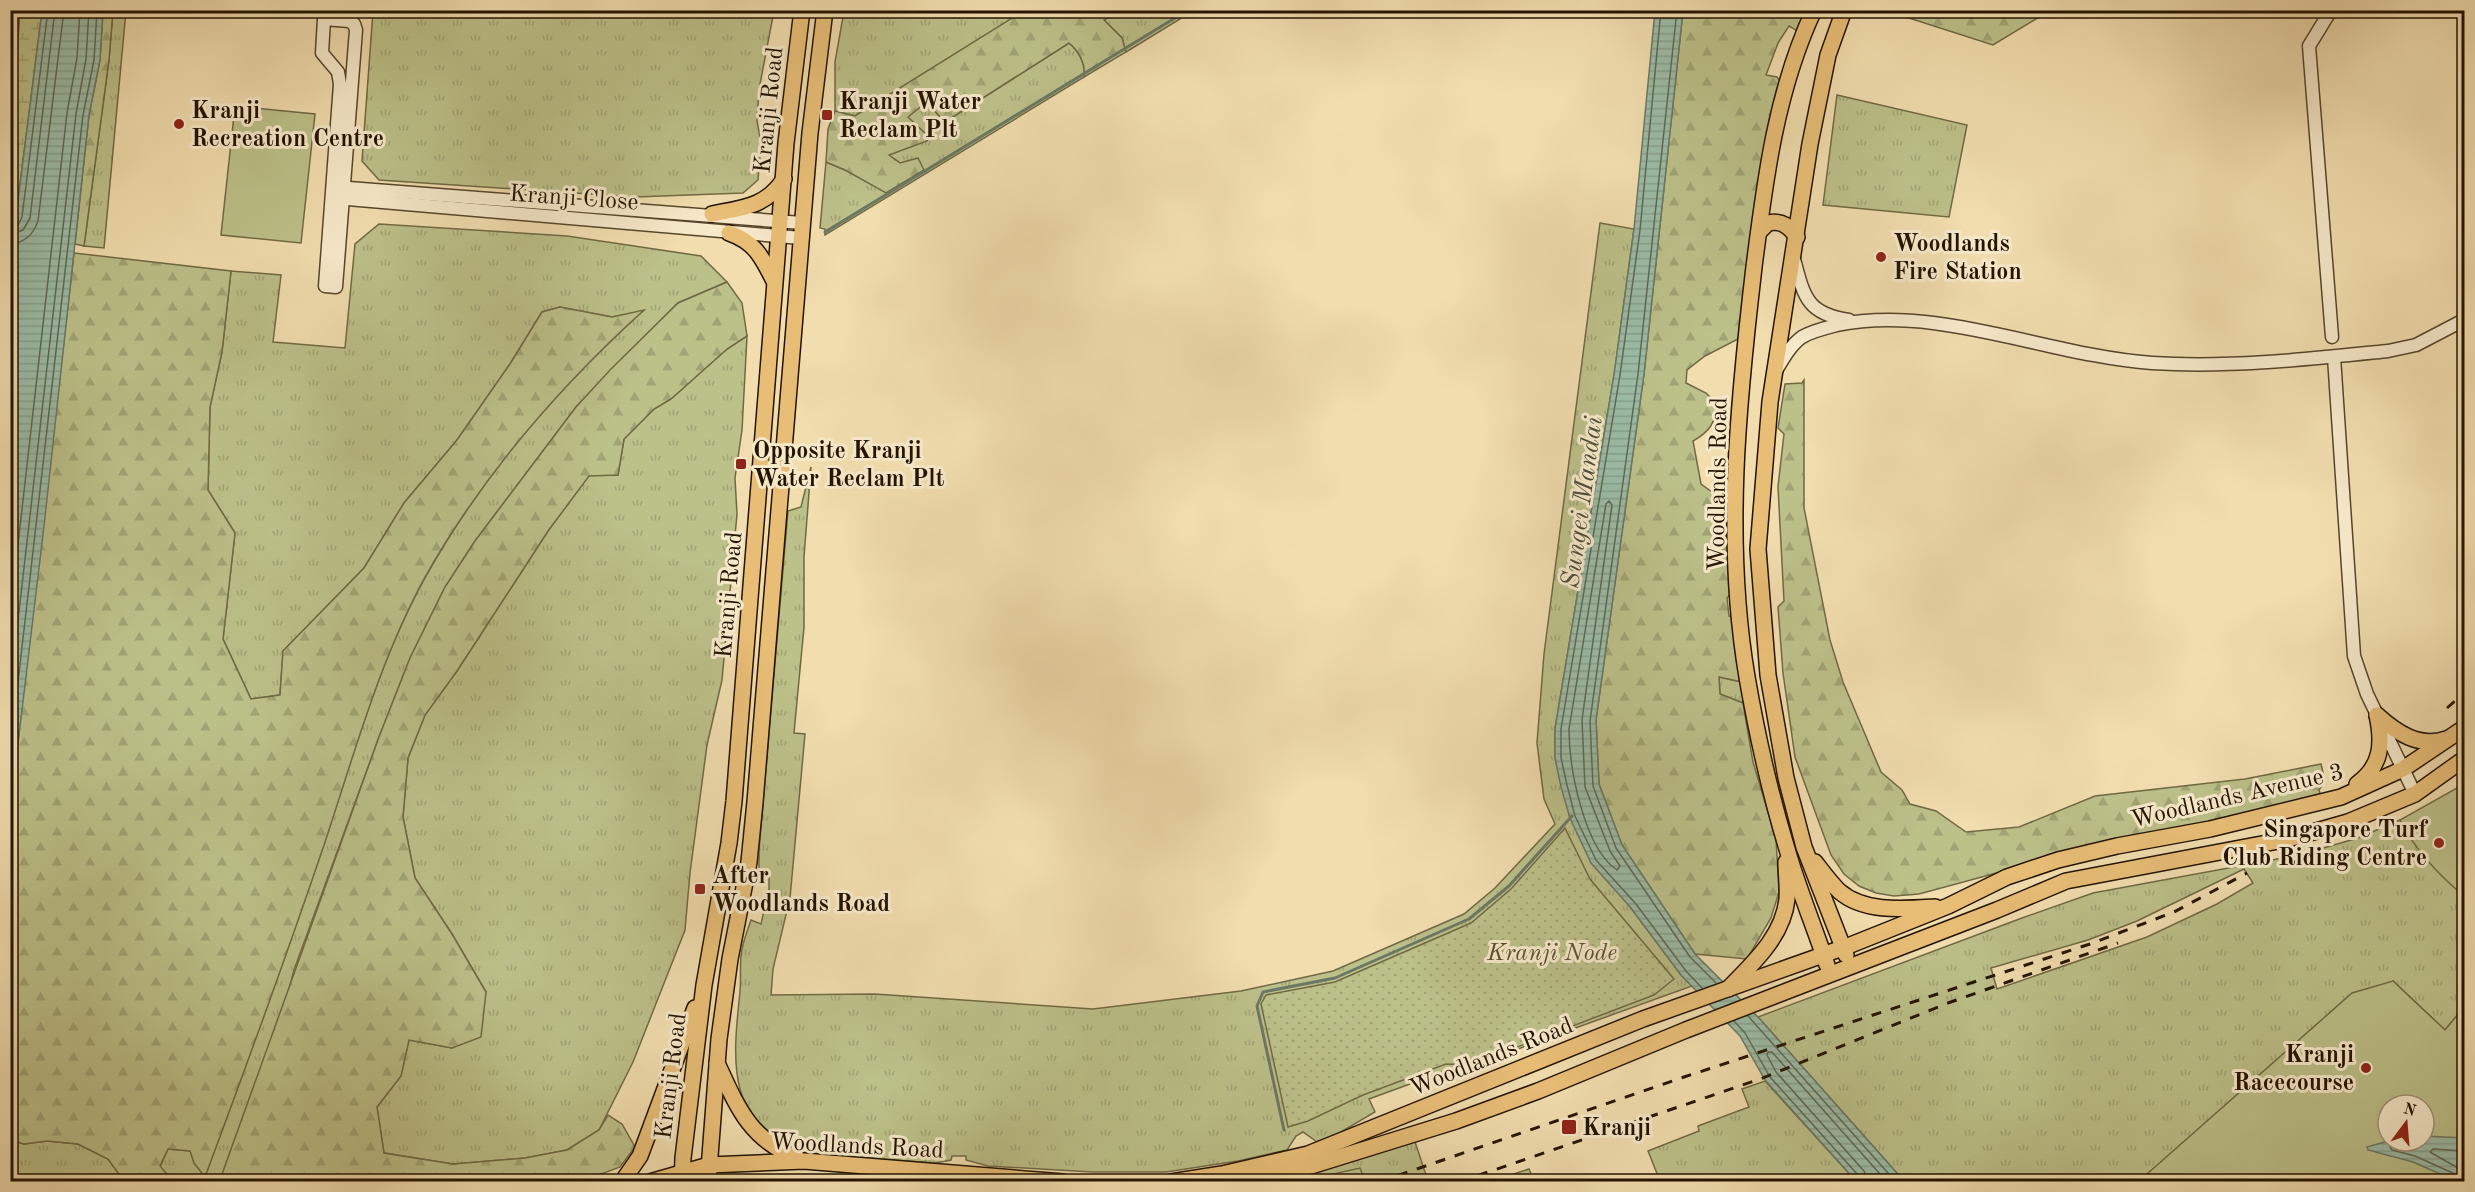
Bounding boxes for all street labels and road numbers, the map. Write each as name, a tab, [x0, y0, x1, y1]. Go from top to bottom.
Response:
street label: Kranji Road	[751, 46, 789, 175]
street label: Kranji Close	[508, 183, 639, 215]
street label: Woodlands Road	[1705, 397, 1733, 571]
street label: Kranji Road	[712, 531, 747, 660]
street label: Woodlands Avenue 3	[2129, 761, 2346, 833]
street label: Kranji Road	[652, 1012, 692, 1141]
street label: Woodlands Road	[1407, 1014, 1577, 1102]
street label: Woodlands Road	[769, 1130, 944, 1164]

